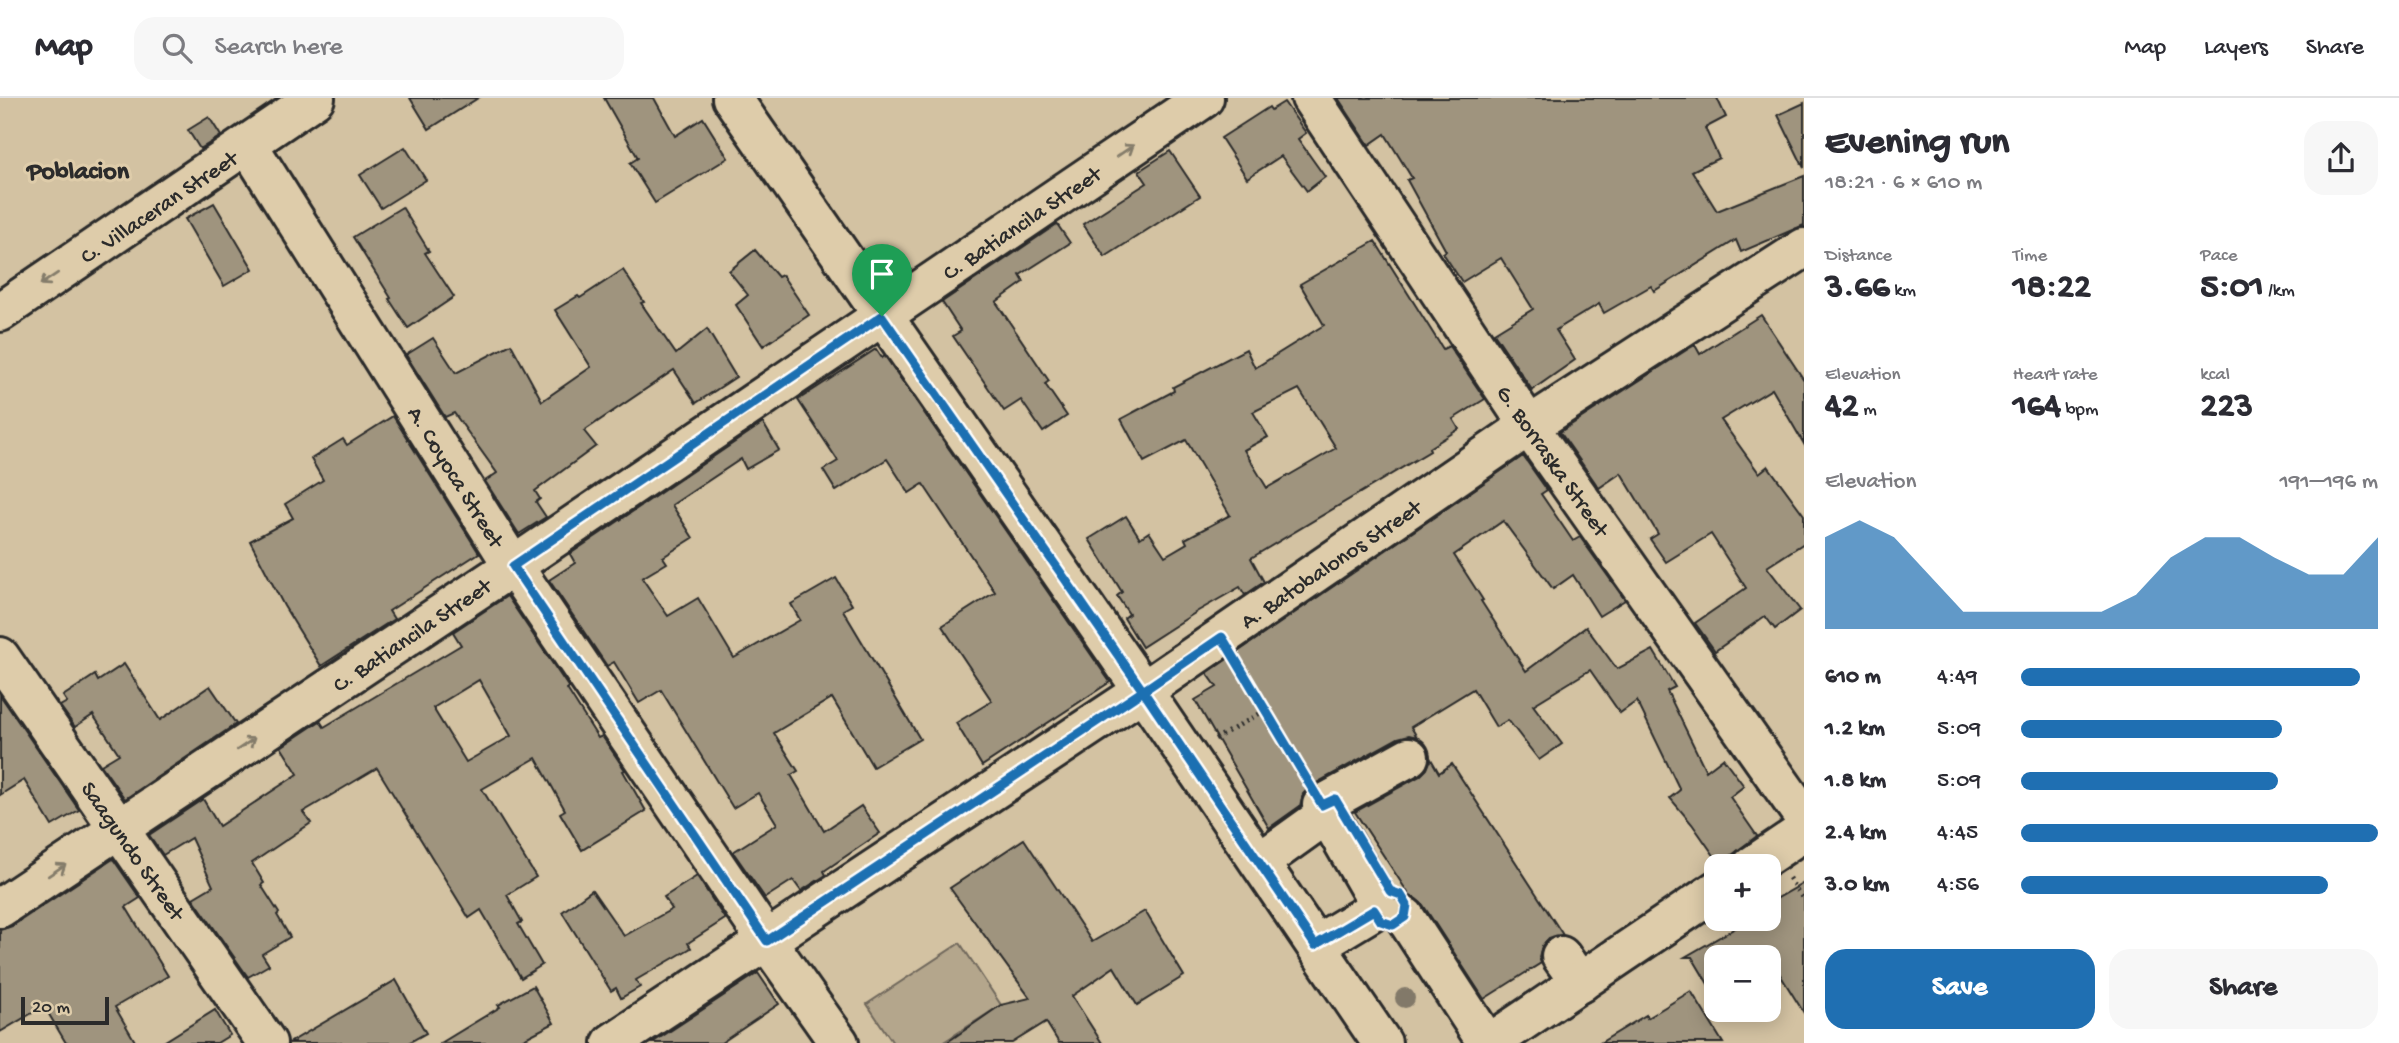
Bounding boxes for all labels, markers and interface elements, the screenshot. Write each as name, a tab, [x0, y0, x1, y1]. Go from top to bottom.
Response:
search box	[134, 17, 624, 80]
text: Map	[35, 29, 92, 67]
icon: search	[158, 29, 196, 67]
text: Search here	[214, 33, 343, 64]
text: Map	[2124, 34, 2166, 63]
text: Layers	[2204, 34, 2268, 63]
text: Share	[2306, 34, 2364, 63]
button: share	[2304, 121, 2378, 195]
text: Evening run	[1825, 122, 2009, 166]
one-way arrow	[1115, 144, 1135, 158]
street label: C. Villaceran Street	[76, 145, 245, 272]
district label: Poblacion	[25, 158, 130, 189]
street label: C. Batiancila Street	[939, 161, 1109, 288]
text: 18:21 · 6 × 610 m	[1825, 170, 1982, 197]
pin	[852, 244, 912, 316]
text: Distance	[1825, 245, 1892, 268]
text: Time	[2013, 245, 2047, 268]
text: Pace	[2200, 245, 2238, 268]
icon: arrive	[863, 255, 901, 293]
text: 3.66	[1825, 268, 1890, 309]
text: 18:22	[2013, 268, 2091, 309]
text: 5:01	[2200, 268, 2264, 309]
one-way arrow	[40, 272, 60, 286]
text: km	[1890, 280, 1916, 303]
text: /km	[2264, 280, 2295, 303]
text: Elevation	[1825, 364, 1901, 387]
text: Heart rate	[2013, 364, 2098, 387]
text: kcal	[2200, 364, 2230, 387]
street label: G. Borraska Street	[1489, 381, 1614, 544]
text: 42	[1825, 387, 1859, 428]
text: 164	[2013, 387, 2061, 428]
text: 223	[2200, 387, 2253, 428]
text: m	[1859, 399, 1877, 422]
text: bpm	[2061, 399, 2098, 422]
street label: A. Coyoca Street	[400, 402, 509, 555]
text: Elevation	[1825, 469, 1916, 496]
text: 191–196 m	[2280, 469, 2378, 496]
street label: A. Batobalonos Street	[1236, 495, 1429, 636]
street label: C. Batiancila Street	[329, 573, 499, 700]
text: 610 m	[1825, 664, 1881, 691]
text: 4:49	[1937, 664, 1978, 691]
text: 1.2 km	[1825, 716, 1885, 743]
text: 5:09	[1937, 716, 1981, 743]
one-way arrow	[236, 736, 255, 751]
text: 1.8 km	[1825, 768, 1886, 795]
text: 5:09	[1937, 768, 1981, 795]
street label: Saagundo Street	[73, 777, 190, 928]
text: 2.4 km	[1825, 820, 1886, 847]
text: 4:45	[1937, 820, 1978, 847]
map controls	[1704, 854, 1781, 1022]
button: +	[1704, 854, 1781, 931]
one-way arrow	[46, 863, 66, 877]
text: 3.0 km	[1825, 872, 1889, 899]
text: 4:56	[1937, 872, 1979, 899]
button: −	[1704, 945, 1781, 1022]
button: Save	[1825, 949, 2095, 1029]
button: Share	[2109, 949, 2378, 1029]
scale bar	[21, 994, 108, 1026]
text: 20 m	[32, 997, 70, 1020]

